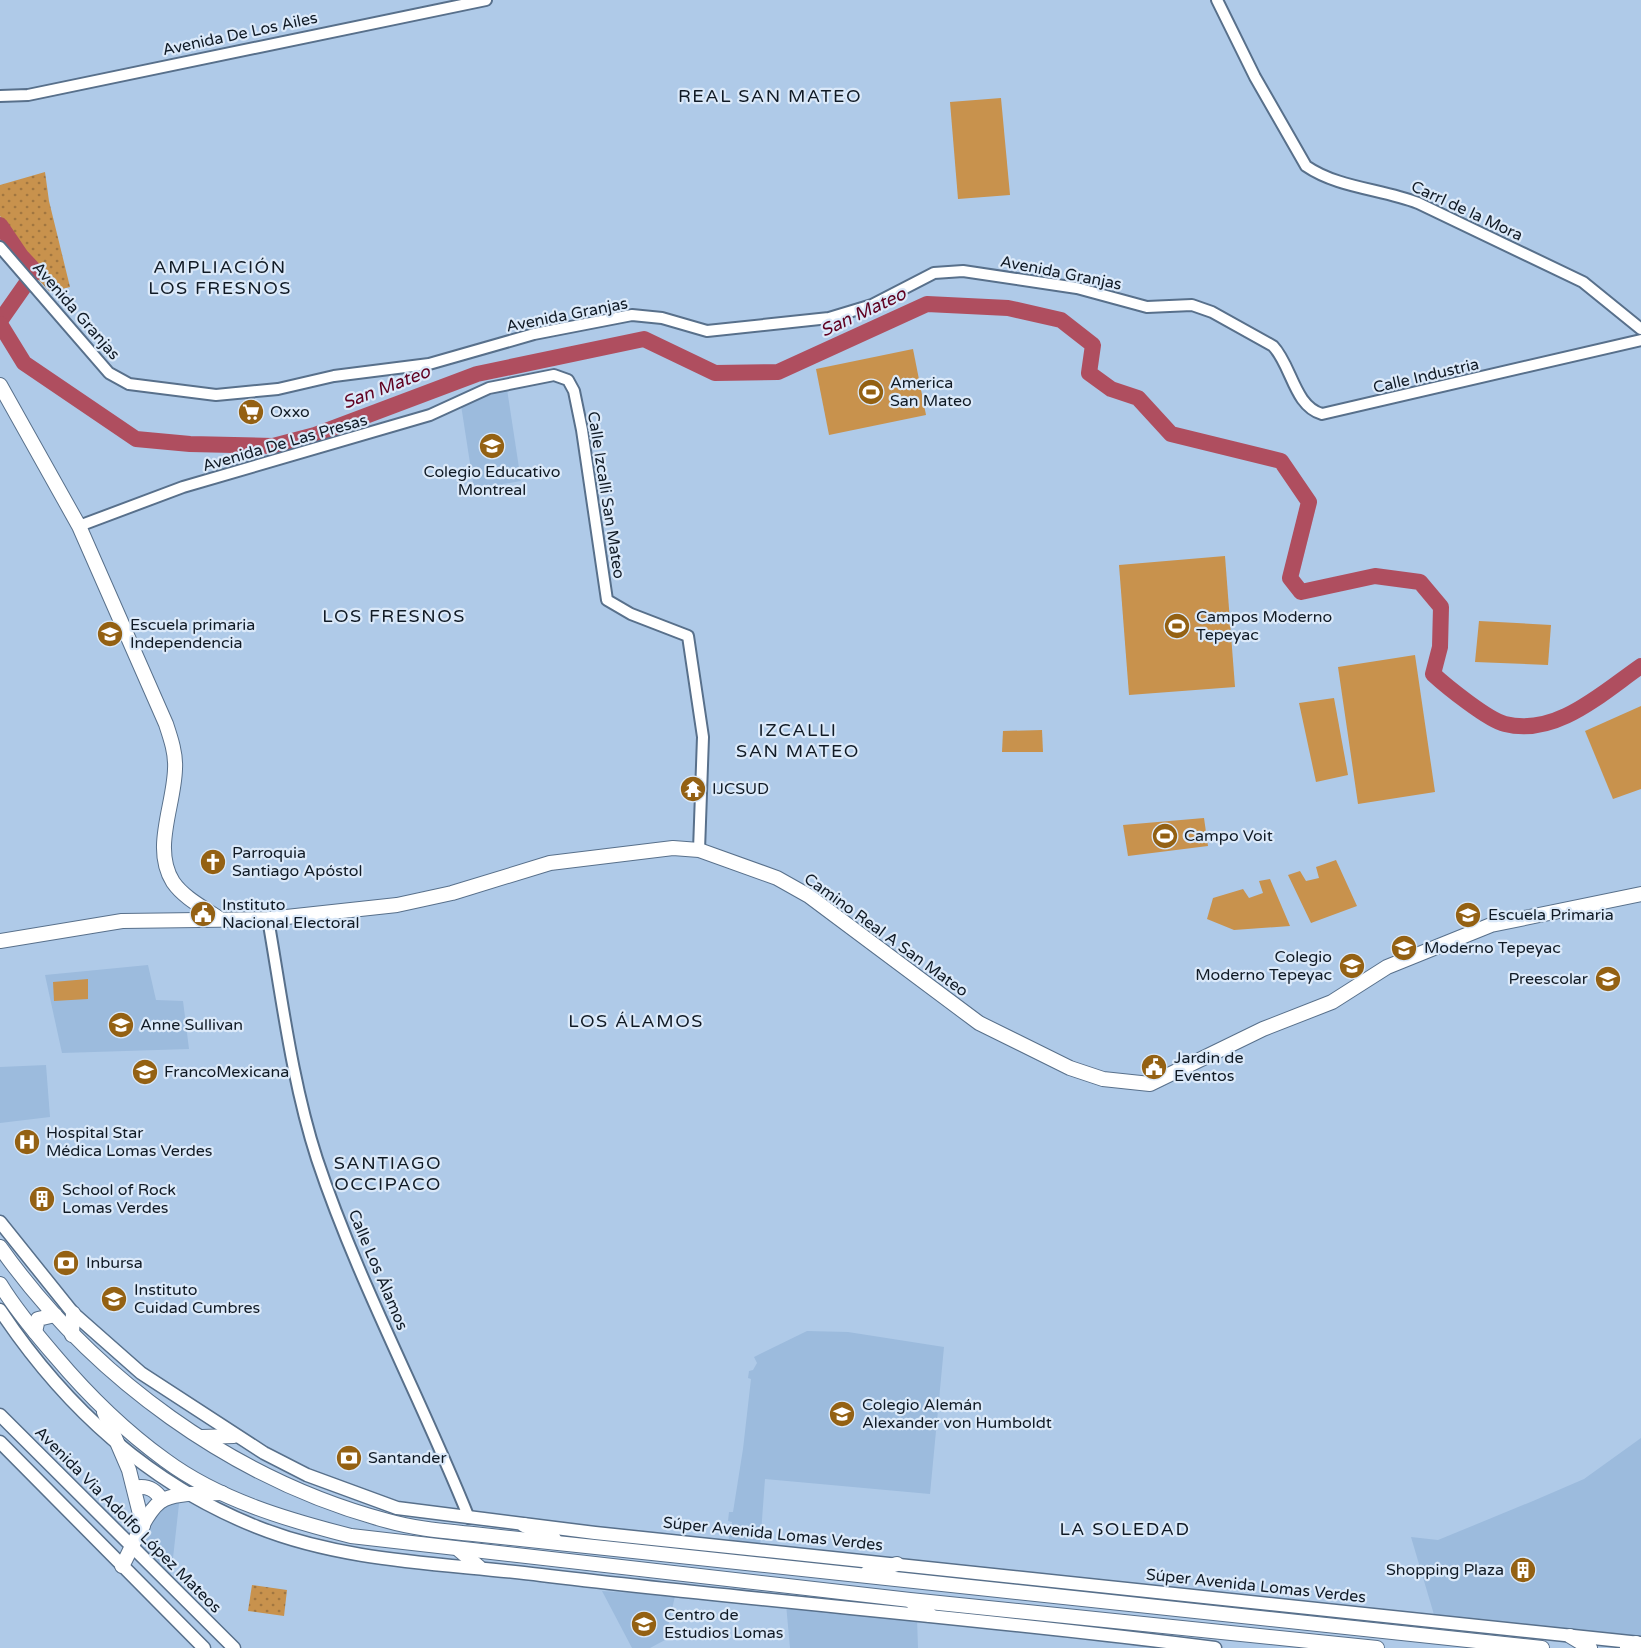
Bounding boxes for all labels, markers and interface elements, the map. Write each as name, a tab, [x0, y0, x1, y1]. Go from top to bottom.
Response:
street label: Avenida De Los Ailes	[161, 8, 319, 60]
district label: REAL SAN MATEO	[678, 85, 862, 107]
street label: Carrl de la Mora	[1408, 176, 1526, 246]
street label: Avenida Granjas	[998, 251, 1124, 295]
district label: AMPLIACIÓN LOS FRESNOS	[148, 256, 292, 299]
street label: Avenida Granjas	[28, 258, 124, 364]
water label: San Mateo	[817, 282, 910, 341]
street label: Avenida Granjas	[504, 293, 630, 337]
street label: Calle Industria	[1371, 354, 1481, 398]
water label: San Mateo	[339, 360, 434, 414]
place label: America San Mateo	[890, 373, 972, 411]
sports icon: America San Mateo	[856, 377, 886, 407]
supermarket icon: Oxxo	[236, 397, 266, 427]
place label: Oxxo	[270, 402, 310, 422]
street label: Avenida De Las Presas	[200, 410, 370, 476]
street label: Calle Izcalli San Mateo	[583, 410, 629, 580]
school or university icon: Colegio Educativo Montreal	[477, 431, 507, 461]
place label: Colegio Educativo Montreal	[424, 462, 560, 500]
district label: LOS FRESNOS	[322, 605, 466, 627]
place label: Campos Moderno Tepeyac	[1196, 607, 1332, 645]
sports icon: Campos Moderno Tepeyac	[1162, 611, 1192, 641]
place label: Escuela primaria Independencia	[130, 615, 255, 653]
school or university icon: Escuela primaria Independencia	[95, 619, 125, 649]
district label: IZCALLI SAN MATEO	[736, 719, 860, 762]
temple icon: IJCSUD	[678, 774, 708, 804]
place label: IJCSUD	[712, 779, 769, 799]
sports icon: Campo Voit	[1150, 821, 1180, 851]
place label: Campo Voit	[1184, 826, 1273, 846]
place label: Parroquia Santiago Apóstol	[232, 843, 362, 881]
church icon: Parroquia Santiago Apóstol	[198, 847, 228, 877]
street label: Camino Real A San Mateo	[800, 869, 972, 1001]
place label: Instituto Nacional Electoral	[222, 895, 360, 933]
public building icon: Instituto Nacional Electoral	[188, 899, 218, 929]
school or university icon: Escuela Primaria	[1453, 900, 1483, 930]
place label: Escuela Primaria	[1488, 905, 1614, 925]
school or university icon: Moderno Tepeyac	[1389, 933, 1419, 963]
place label: Moderno Tepeyac	[1424, 938, 1561, 958]
place label: Colegio Moderno Tepeyac	[1195, 947, 1332, 985]
school or university icon: Colegio Moderno Tepeyac	[1337, 951, 1367, 981]
school or university icon: Preescolar	[1593, 964, 1623, 994]
place label: Preescolar	[1508, 969, 1589, 989]
school or university icon: Anne Sullivan	[106, 1010, 136, 1040]
district label: LOS ÁLAMOS	[568, 1010, 704, 1032]
place label: Anne Sullivan	[140, 1015, 243, 1035]
place label: Jardin de Eventos	[1174, 1048, 1243, 1086]
public building icon: Jardin de Eventos	[1139, 1052, 1169, 1082]
school or university icon: FrancoMexicana	[130, 1057, 160, 1087]
place label: FrancoMexicana	[164, 1062, 289, 1082]
place label: Hospital Star Médica Lomas Verdes	[46, 1123, 213, 1161]
hospital icon: Hospital Star Médica Lomas Verdes	[12, 1127, 42, 1157]
district label: SANTIAGO OCCIPACO	[334, 1152, 442, 1195]
place label: School of Rock Lomas Verdes	[62, 1180, 176, 1218]
building icon: School of Rock Lomas Verdes	[27, 1184, 57, 1214]
street label: Calle Los Álamos	[344, 1207, 412, 1333]
bank icon: Inbursa	[51, 1248, 81, 1278]
place label: Inbursa	[86, 1253, 143, 1273]
place label: Instituto Cuidad Cumbres	[134, 1280, 260, 1318]
school or university icon: Instituto Cuidad Cumbres	[99, 1284, 129, 1314]
place label: Colegio Alemán Alexander von Humboldt	[862, 1395, 1052, 1433]
school or university icon: Colegio Alemán Alexander von Humboldt	[827, 1399, 857, 1429]
street label: Avenida Via Adolfo López Mateos	[30, 1422, 226, 1618]
bank icon: Santander	[334, 1443, 364, 1473]
place label: Santander	[368, 1448, 447, 1468]
street label: Súper Avenida Lomas Verdes	[662, 1512, 884, 1556]
district label: LA SOLEDAD	[1060, 1518, 1190, 1540]
building icon: Shopping Plaza	[1508, 1555, 1538, 1585]
place label: Shopping Plaza	[1386, 1560, 1504, 1580]
street label: Súper Avenida Lomas Verdes	[1145, 1564, 1367, 1608]
place label: Centro de Estudios Lomas	[664, 1605, 784, 1643]
school or university icon: Centro de Estudios Lomas	[629, 1609, 659, 1639]

